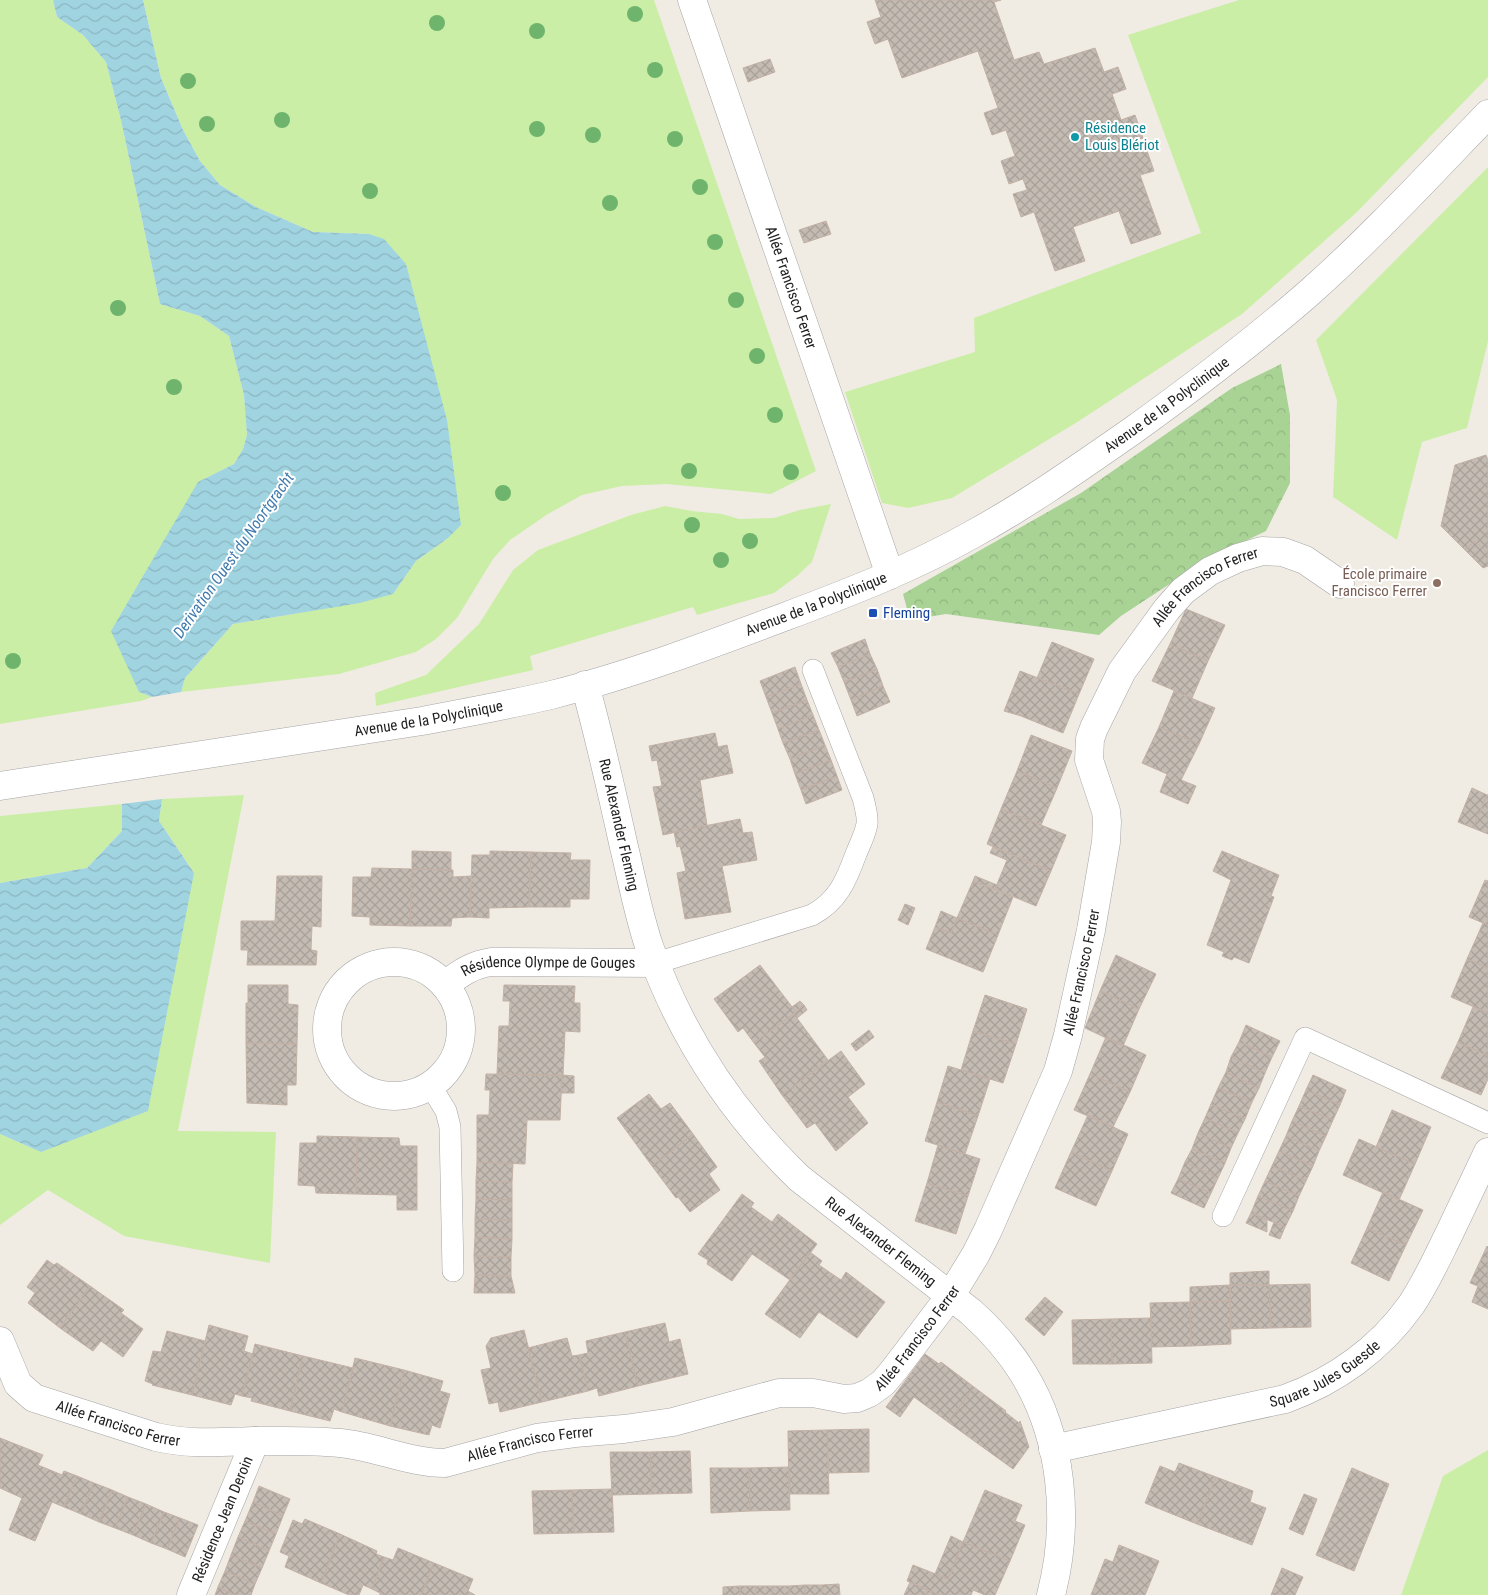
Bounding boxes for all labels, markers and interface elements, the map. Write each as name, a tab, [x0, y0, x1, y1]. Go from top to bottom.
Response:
place label: Résidence Louis Blériot	[1085, 119, 1159, 154]
marker: Résidence Louis Blériot	[1069, 131, 1081, 143]
street label: Allée Francisco Ferrer	[762, 224, 821, 352]
street label: Avenue de la Polyclinique	[1101, 353, 1233, 457]
water label: Derivation Ouest du Noortgracht	[169, 469, 298, 642]
street label: Allée Francisco Ferrer	[1148, 543, 1261, 630]
place label: École primaire Francisco Ferrer	[1331, 565, 1427, 600]
street label: Avenue de la Polyclinique	[743, 568, 890, 640]
marker: École primaire Francisco Ferrer	[1431, 577, 1443, 589]
place label: Fleming	[883, 604, 930, 622]
marker: Fleming	[867, 607, 879, 619]
street label: Avenue de la Polyclinique	[353, 697, 505, 740]
street label: Rue Alexander Fleming	[595, 757, 643, 893]
street label: Allée Francisco Ferrer	[1059, 907, 1103, 1037]
street label: Résidence Olympe de Gouges	[458, 953, 636, 980]
street label: Rue Alexander Fleming	[822, 1193, 940, 1290]
street label: Allée Francisco Ferrer	[871, 1282, 964, 1395]
street label: Square Jules Guesde	[1268, 1336, 1384, 1411]
street label: Allée Francisco Ferrer	[54, 1397, 182, 1450]
street label: Allée Francisco Ferrer	[465, 1423, 594, 1466]
street label: Résidence Jean Deroin	[188, 1454, 257, 1585]

